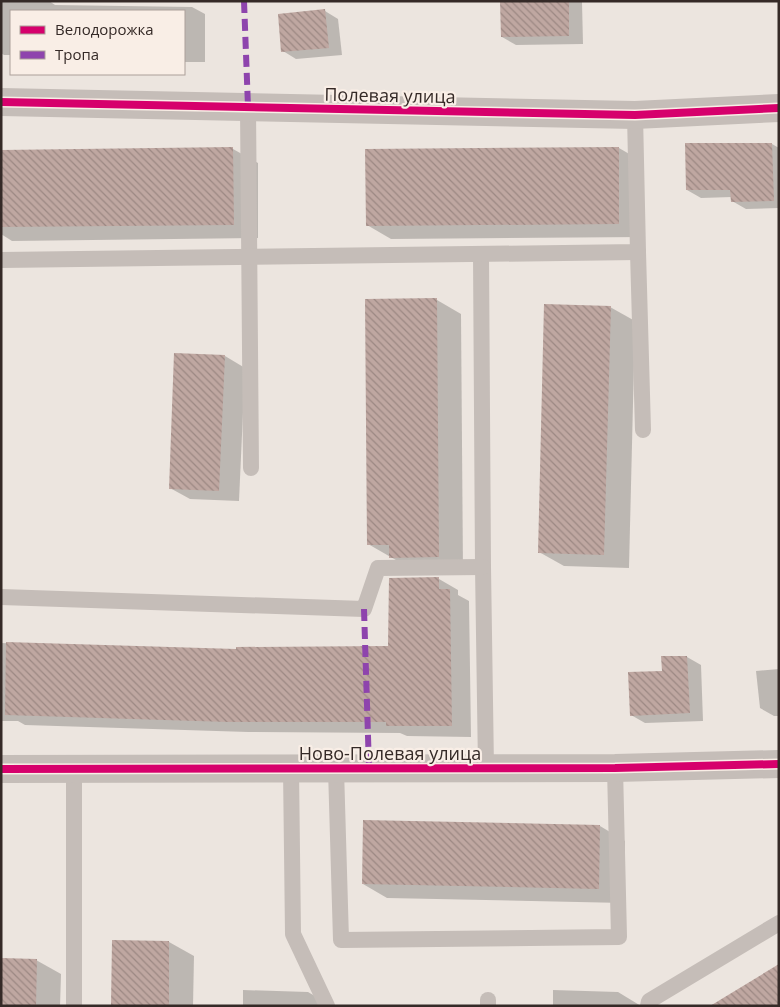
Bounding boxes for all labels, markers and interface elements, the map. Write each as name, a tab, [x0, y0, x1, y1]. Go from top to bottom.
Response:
legend	[10, 10, 185, 75]
text: Велодорожка	[55, 19, 154, 39]
text: Тропа	[55, 44, 99, 64]
street label: Полевая улица	[324, 82, 456, 108]
street label: Ново-Полевая улица	[299, 741, 481, 765]

